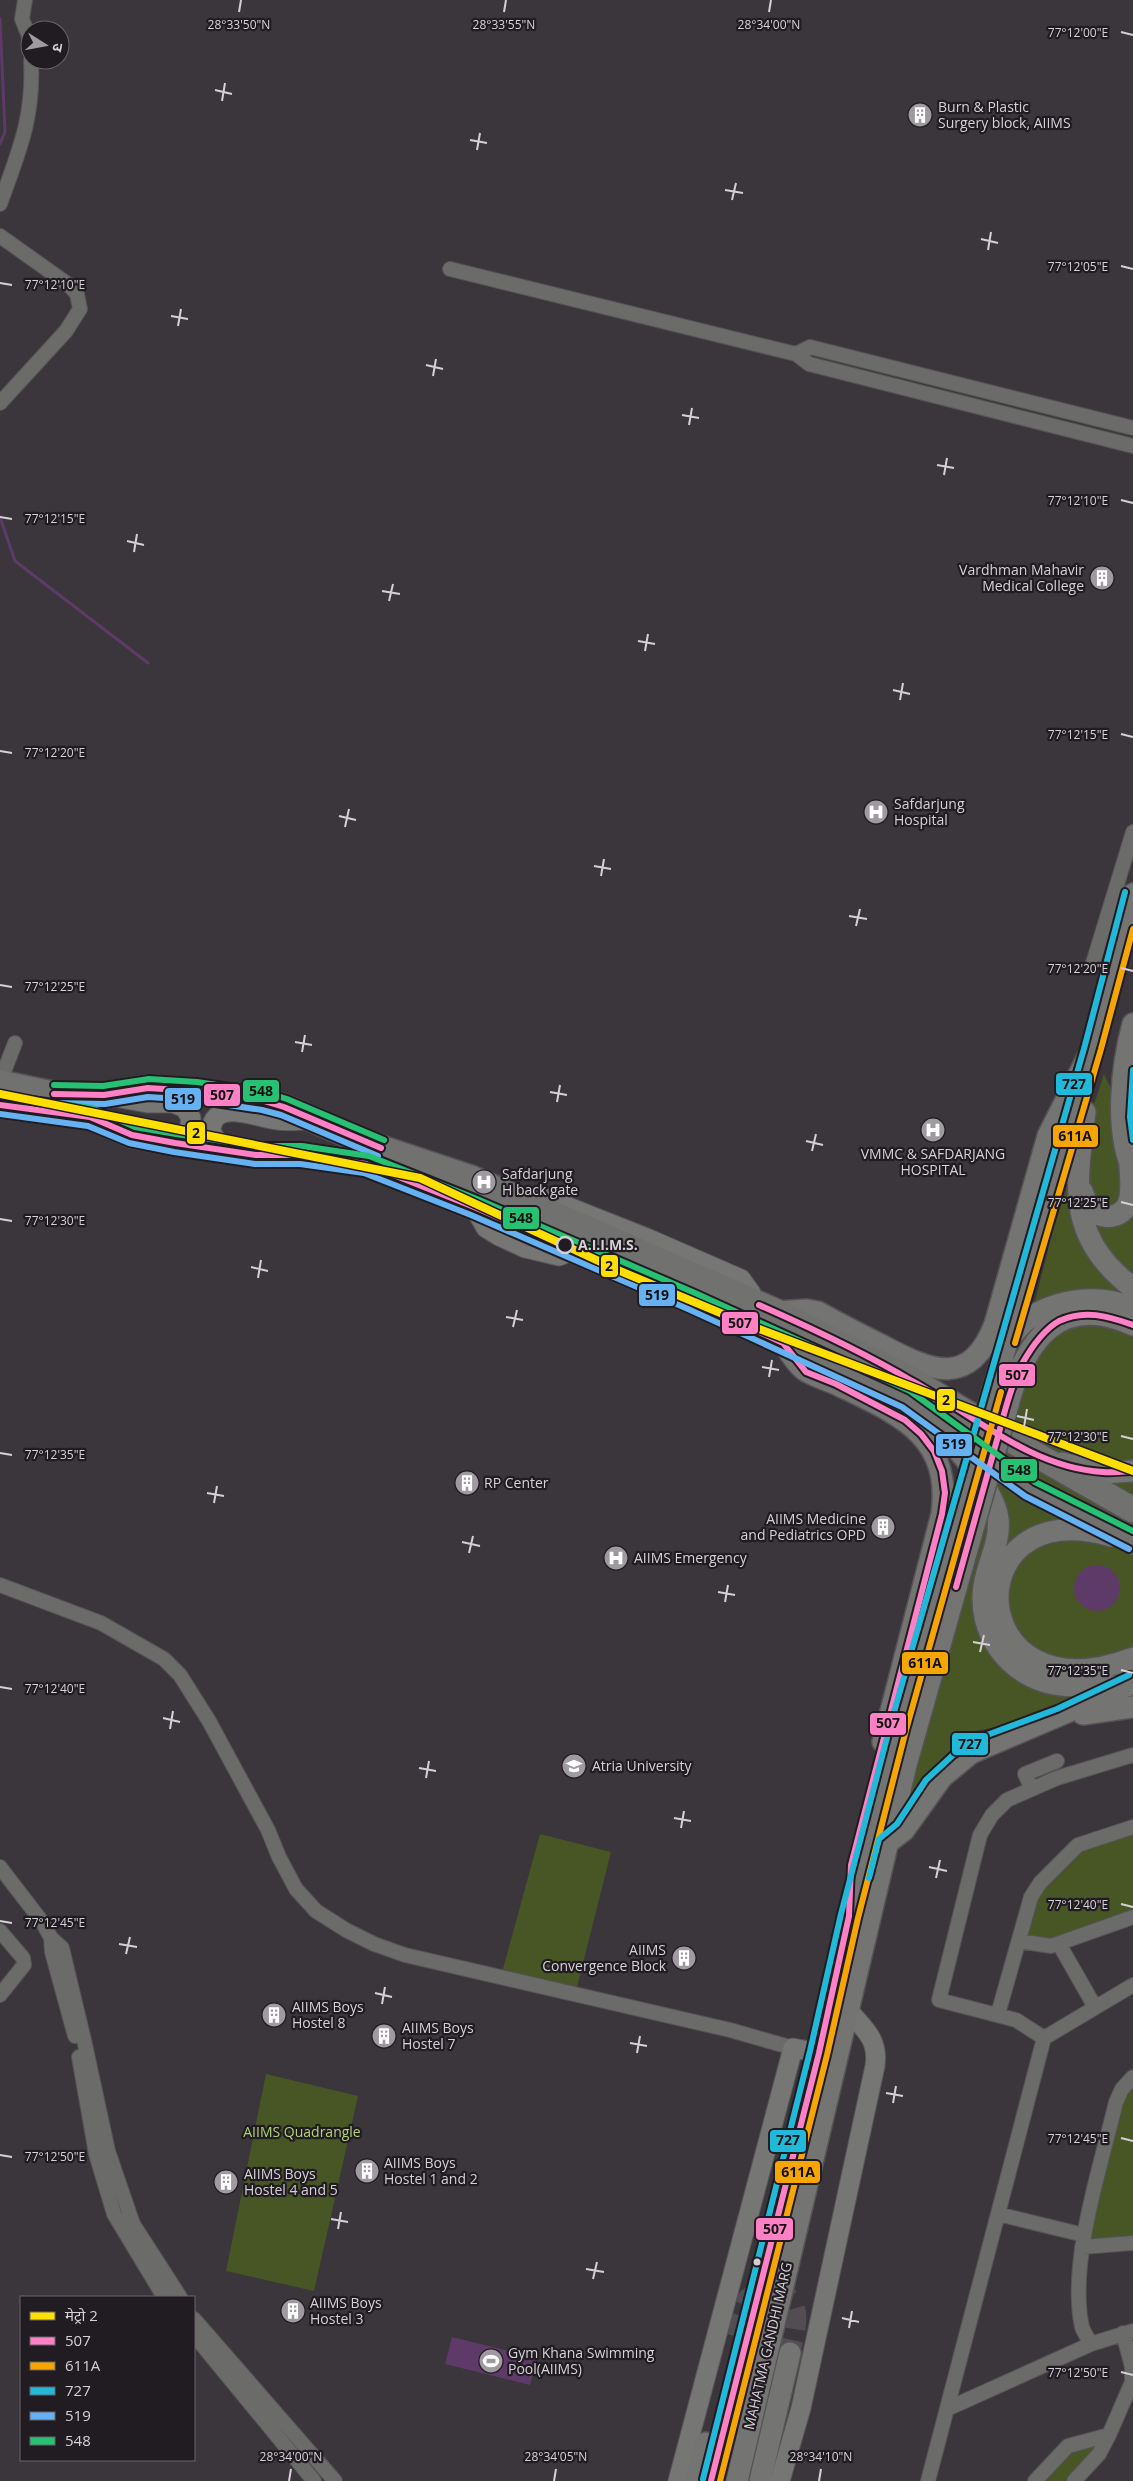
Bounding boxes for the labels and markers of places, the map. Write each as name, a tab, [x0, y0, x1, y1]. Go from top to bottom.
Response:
place label: Burn & Plastic Surgery block, AIIMS	[938, 97, 1071, 132]
building icon: Burn & Plastic Surgery block, AIIMS	[907, 102, 933, 128]
place label: Vardhman Mahavir Medical College	[959, 560, 1084, 595]
building icon: Vardhman Mahavir Medical College	[1089, 565, 1115, 591]
place label: Safdarjung Hospital	[894, 794, 965, 829]
hospital icon: Safdarjung Hospital	[863, 799, 889, 825]
hospital icon: VMMC & SAFDARJANG HOSPITAL	[920, 1117, 946, 1143]
place label: VMMC & SAFDARJANG HOSPITAL	[861, 1144, 1005, 1179]
place label: Safdarjung H back gate	[502, 1164, 578, 1199]
hospital icon: Safdarjung H back gate	[471, 1169, 497, 1195]
place label: A.I.I.M.S.	[578, 1235, 638, 1254]
marker: A.I.I.M.S.	[556, 1236, 574, 1254]
building icon: RP Center	[454, 1470, 480, 1496]
place label: RP Center	[484, 1473, 549, 1492]
place label: AIIMS Medicine and Pediatrics OPD	[741, 1509, 866, 1544]
building icon: AIIMS Medicine and Pediatrics OPD	[870, 1514, 896, 1540]
hospital icon: AIIMS Emergency	[603, 1545, 629, 1571]
place label: AIIMS Emergency	[634, 1548, 748, 1567]
school or university icon: Atria University	[561, 1753, 587, 1779]
place label: Atria University	[592, 1756, 693, 1775]
place label: AIIMS Convergence Block	[542, 1940, 667, 1975]
building icon: AIIMS Convergence Block	[671, 1945, 697, 1971]
place label: AIIMS Boys Hostel 8	[292, 1997, 364, 2032]
building icon: AIIMS Boys Hostel 8	[261, 2002, 287, 2028]
place label: AIIMS Boys Hostel 7	[402, 2018, 474, 2053]
building icon: AIIMS Boys Hostel 7	[371, 2023, 397, 2049]
place label: AIIMS Boys Hostel 1 and 2	[384, 2153, 478, 2188]
building icon: AIIMS Boys Hostel 1 and 2	[354, 2158, 380, 2184]
place label: AIIMS Boys Hostel 4 and 5	[244, 2164, 338, 2199]
building icon: AIIMS Boys Hostel 4 and 5	[213, 2169, 239, 2195]
unlabelled marker	[752, 2257, 762, 2267]
place label: AIIMS Boys Hostel 3	[310, 2293, 382, 2328]
building icon: AIIMS Boys Hostel 3	[280, 2298, 306, 2324]
place label: Gym Khana Swimming Pool(AIIMS)	[508, 2343, 655, 2378]
sports icon: Gym Khana Swimming Pool(AIIMS)	[478, 2348, 504, 2374]

